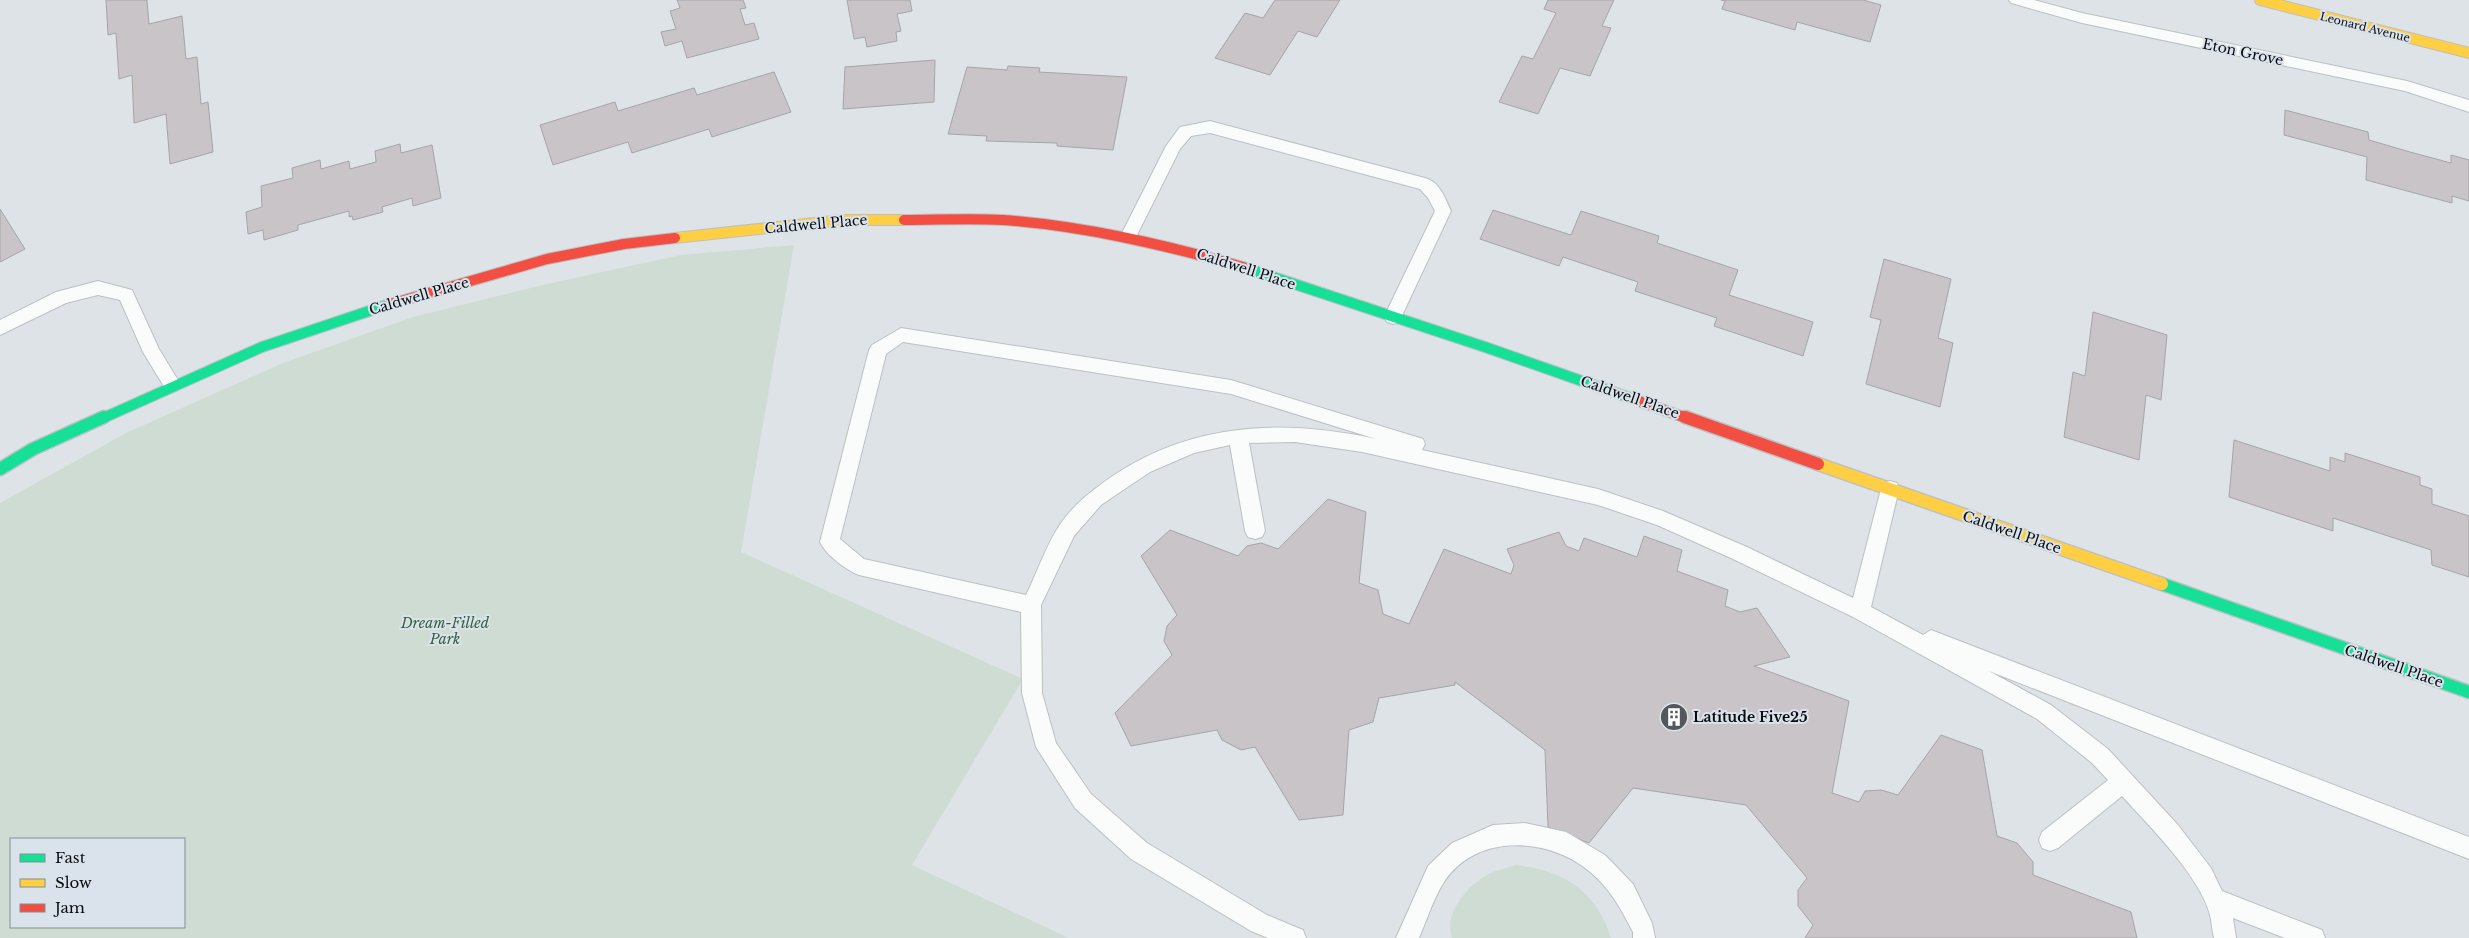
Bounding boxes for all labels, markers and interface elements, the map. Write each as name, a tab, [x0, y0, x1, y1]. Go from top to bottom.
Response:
street label: Leonard Avenue	[2319, 9, 2411, 45]
street label: Eton Grove	[2201, 35, 2285, 69]
street label: Caldwell Place	[764, 211, 868, 237]
street label: Caldwell Place	[1194, 244, 1298, 294]
street label: Caldwell Place	[367, 273, 471, 319]
street label: Caldwell Place	[1578, 372, 1682, 422]
street label: Caldwell Place	[1960, 507, 2064, 557]
park label: Dream-Filled Park	[400, 614, 490, 648]
street label: Caldwell Place	[2342, 641, 2446, 691]
building icon: Latitude Five25	[1659, 702, 1689, 732]
place label: Latitude Five25	[1693, 708, 1808, 726]
legend	[10, 838, 185, 928]
text: Fast	[55, 848, 86, 867]
text: Slow	[55, 873, 92, 892]
text: Jam	[53, 898, 85, 917]

